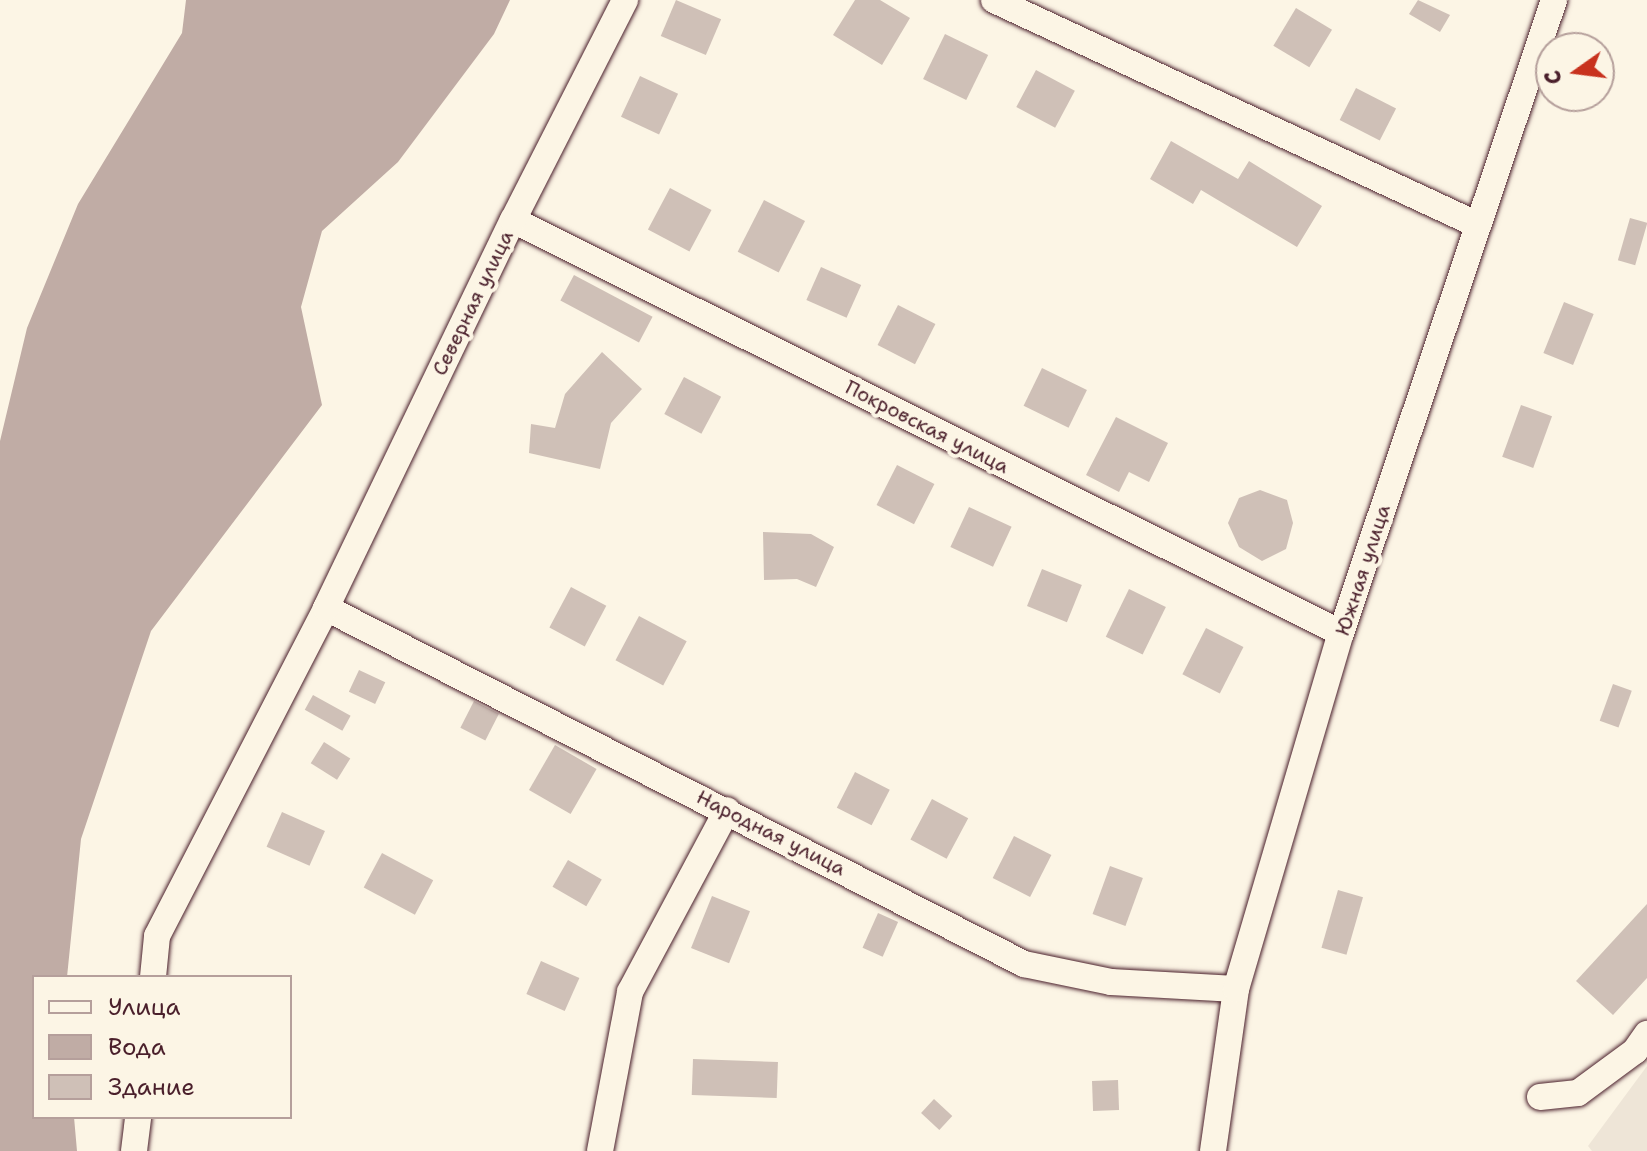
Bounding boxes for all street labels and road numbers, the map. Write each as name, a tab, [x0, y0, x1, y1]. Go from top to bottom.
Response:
street label: Северная улица	[428, 227, 518, 379]
street label: Покровская улица	[841, 375, 1013, 479]
street label: Южная улица	[1331, 502, 1395, 638]
street label: Народная улица	[692, 785, 850, 881]

